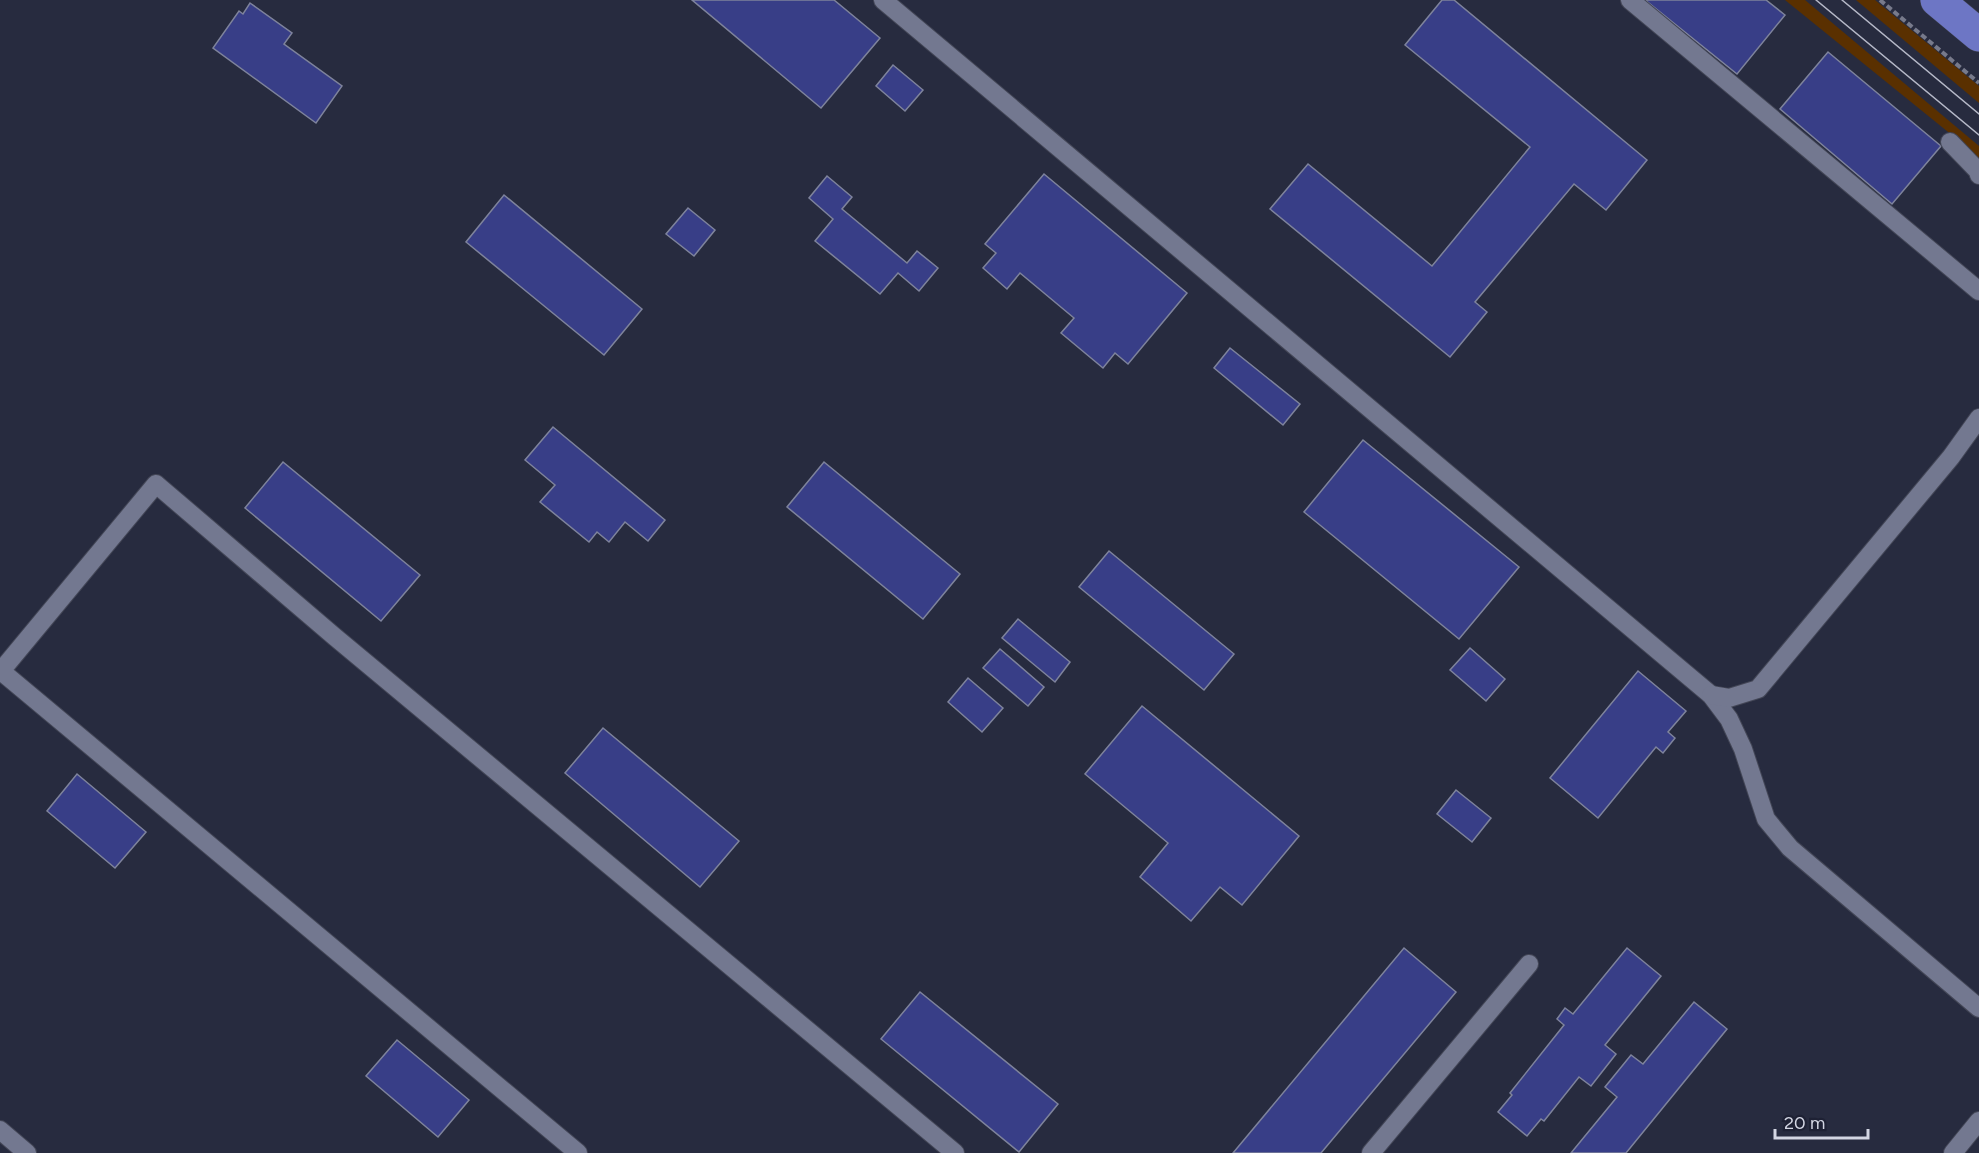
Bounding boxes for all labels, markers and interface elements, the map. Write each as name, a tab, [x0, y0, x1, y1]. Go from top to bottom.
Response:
scale bar	[1775, 1102, 1868, 1140]
text: 20 m	[1784, 1112, 1825, 1134]

